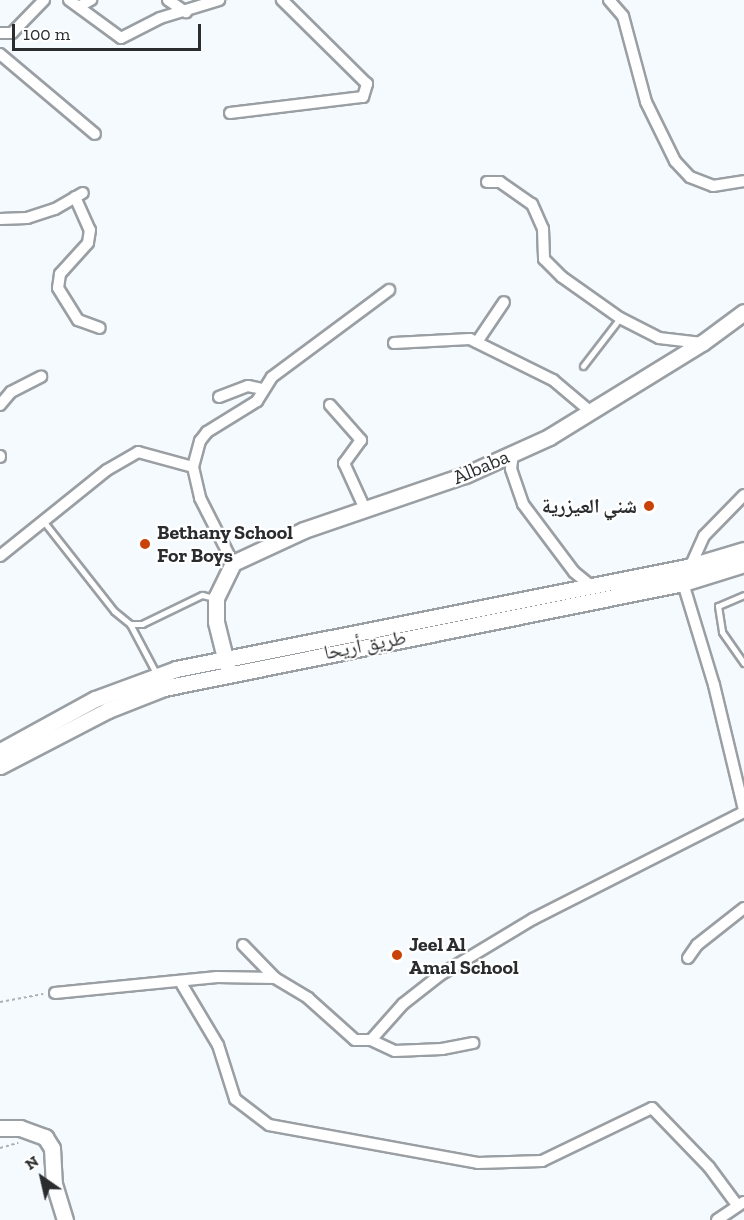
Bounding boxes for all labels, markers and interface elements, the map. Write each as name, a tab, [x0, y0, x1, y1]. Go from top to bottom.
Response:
scale bar	[15, 12, 204, 50]
text: 100 m	[23, 23, 70, 45]
street label: Albaba	[449, 444, 513, 490]
place label: شني العيزرية	[542, 494, 637, 518]
marker: شني العيزرية	[642, 499, 656, 513]
place label: Bethany School For Boys	[157, 520, 293, 567]
marker: Bethany School For Boys	[138, 537, 152, 551]
street label: طريق أريحا	[322, 625, 408, 665]
place label: Jeel Al Amal School	[409, 932, 519, 979]
marker: Jeel Al Amal School	[390, 948, 404, 962]
north arrow	[12, 1148, 72, 1208]
text: N	[21, 1151, 42, 1174]

